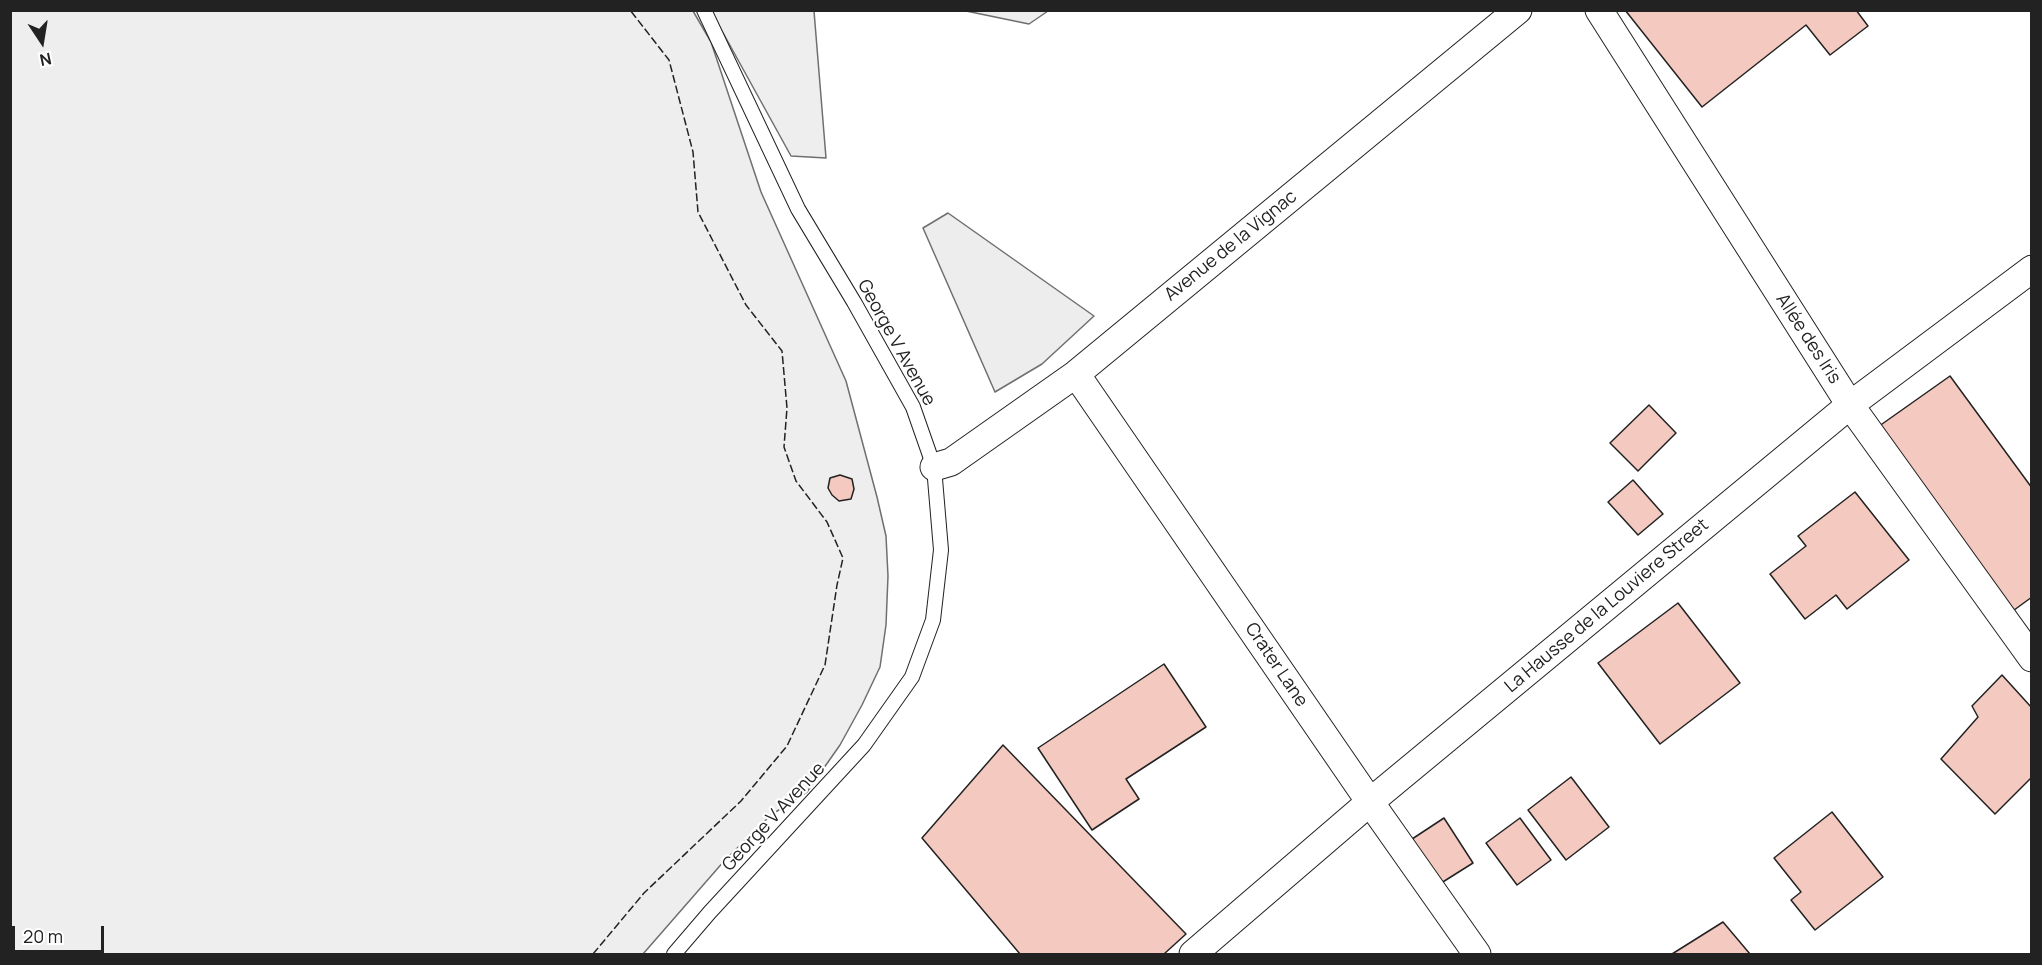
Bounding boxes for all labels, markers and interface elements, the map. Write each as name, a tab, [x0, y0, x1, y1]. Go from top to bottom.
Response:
north arrow	[12, 12, 72, 72]
text: N	[38, 48, 54, 72]
street label: Avenue de la Vignac	[1161, 186, 1301, 306]
street label: George V Avenue	[852, 276, 940, 410]
street label: Allée des Iris	[1771, 290, 1845, 388]
street label: La Hausse de la Louviere Street	[1501, 514, 1713, 698]
street label: Crater Lane	[1240, 619, 1312, 711]
street label: George V Avenue	[718, 758, 830, 876]
scale bar	[15, 914, 106, 952]
text: 20 m	[23, 924, 63, 948]

